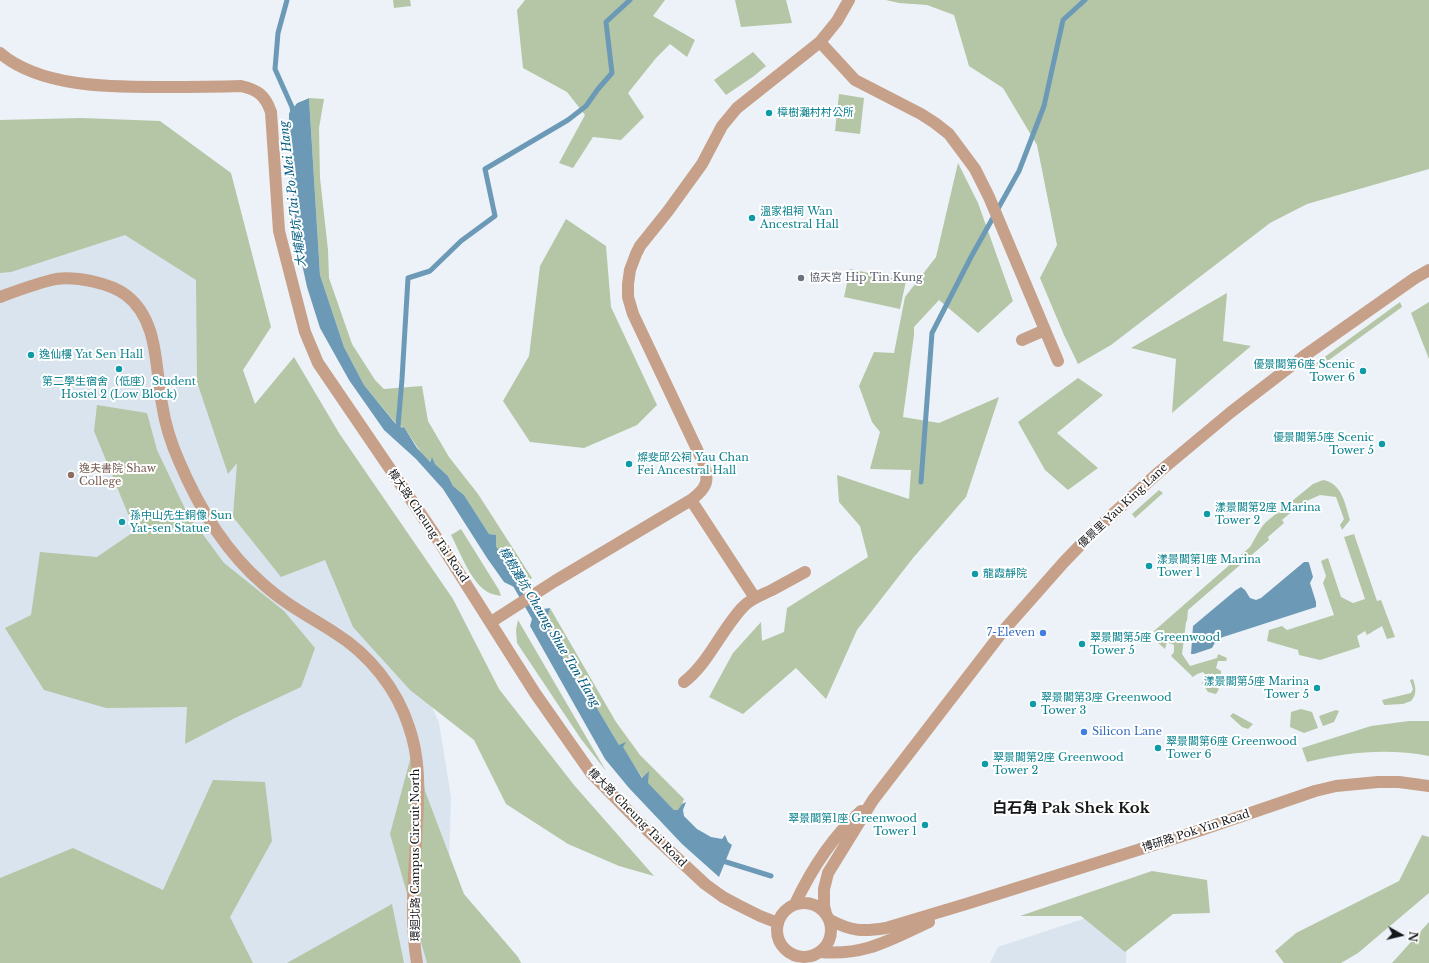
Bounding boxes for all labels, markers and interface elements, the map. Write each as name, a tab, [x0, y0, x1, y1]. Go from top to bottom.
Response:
place label: 樟樹灘村村公所	[777, 106, 854, 120]
marker: 樟樹灘村村公所	[764, 108, 774, 118]
water label: 大埔尾坑 Tai Po Mei Hang	[277, 120, 309, 268]
place label: 溫家祖祠 Wan Ancestral Hall	[760, 205, 839, 231]
marker: 溫家祖祠 Wan Ancestral Hall	[747, 213, 757, 223]
place label: 協天宮 Hip Tin Kung	[809, 271, 923, 285]
marker: 協天宮 Hip Tin Kung	[796, 273, 806, 283]
place label: 逸仙樓 Yat Sen Hall	[39, 348, 143, 362]
marker: 逸仙樓 Yat Sen Hall	[26, 350, 36, 360]
place label: 優景閣第6座 Scenic Tower 6	[1253, 358, 1355, 384]
marker: 第二學生宿舍（低座）Student Hostel 2 (Low Block)	[114, 364, 124, 374]
marker: 優景閣第6座 Scenic Tower 6	[1358, 366, 1368, 376]
place label: 第二學生宿舍（低座）Student Hostel 2 (Low Block)	[42, 375, 196, 401]
place label: 優景閣第5座 Scenic Tower 5	[1273, 431, 1374, 457]
marker: 優景閣第5座 Scenic Tower 5	[1377, 439, 1387, 449]
place label: 燦斐邱公祠 Yau Chan Fei Ancestral Hall	[637, 451, 749, 477]
marker: 燦斐邱公祠 Yau Chan Fei Ancestral Hall	[624, 459, 634, 469]
street label: 優景里 Yau King Lane	[1076, 461, 1170, 551]
place label: 逸夫書院 Shaw College	[79, 462, 156, 488]
street label: 樟大路 Cheung Tai Road	[385, 467, 471, 585]
marker: 逸夫書院 Shaw College	[66, 470, 76, 480]
place label: 漾景閣第2座 Marina Tower 2	[1215, 501, 1321, 527]
place label: 孫中山先生銅像 Sun Yat-sen Statue	[130, 509, 232, 535]
marker: 漾景閣第2座 Marina Tower 2	[1202, 509, 1212, 519]
marker: 孫中山先生銅像 Sun Yat-sen Statue	[117, 517, 127, 527]
water label: 樟樹灘坑 Cheung Shue Tan Hang	[495, 544, 603, 710]
place label: 漾景閣第1座 Marina Tower 1	[1157, 553, 1261, 579]
marker: 漾景閣第1座 Marina Tower 1	[1144, 561, 1154, 571]
place label: 龍霞靜院	[983, 567, 1027, 581]
marker: 龍霞靜院	[970, 569, 980, 579]
place label: 7-Eleven	[987, 626, 1035, 640]
marker: 7-Eleven	[1038, 628, 1048, 638]
place label: 翠景閣第5座 Greenwood Tower 5	[1090, 631, 1220, 657]
marker: 翠景閣第5座 Greenwood Tower 5	[1077, 639, 1087, 649]
place label: 漾景閣第5座 Marina Tower 5	[1204, 675, 1309, 701]
marker: 漾景閣第5座 Marina Tower 5	[1312, 683, 1322, 693]
place label: 翠景閣第3座 Greenwood Tower 3	[1041, 691, 1172, 717]
marker: 翠景閣第3座 Greenwood Tower 3	[1028, 699, 1038, 709]
place label: Silicon Lane	[1092, 725, 1162, 739]
marker: Silicon Lane	[1079, 727, 1089, 737]
place label: 翠景閣第6座 Greenwood Tower 6	[1166, 735, 1297, 761]
marker: 翠景閣第6座 Greenwood Tower 6	[1153, 743, 1163, 753]
place label: 翠景閣第2座 Greenwood Tower 2	[993, 751, 1124, 777]
marker: 翠景閣第2座 Greenwood Tower 2	[980, 759, 990, 769]
street label: 樟大路 Cheung Tai Road	[585, 766, 689, 870]
street label: 環迴北路 Campus Circuit North	[409, 769, 423, 941]
district label: 白石角 Pak Shek Kok	[992, 800, 1150, 818]
street label: 博研路 Pok Yin Road	[1141, 807, 1251, 855]
place label: 翠景閣第1座 Greenwood Tower 1	[788, 812, 917, 838]
marker: 翠景閣第1座 Greenwood Tower 1	[920, 820, 930, 830]
north arrow	[1381, 915, 1421, 955]
text: N	[1405, 931, 1421, 943]

